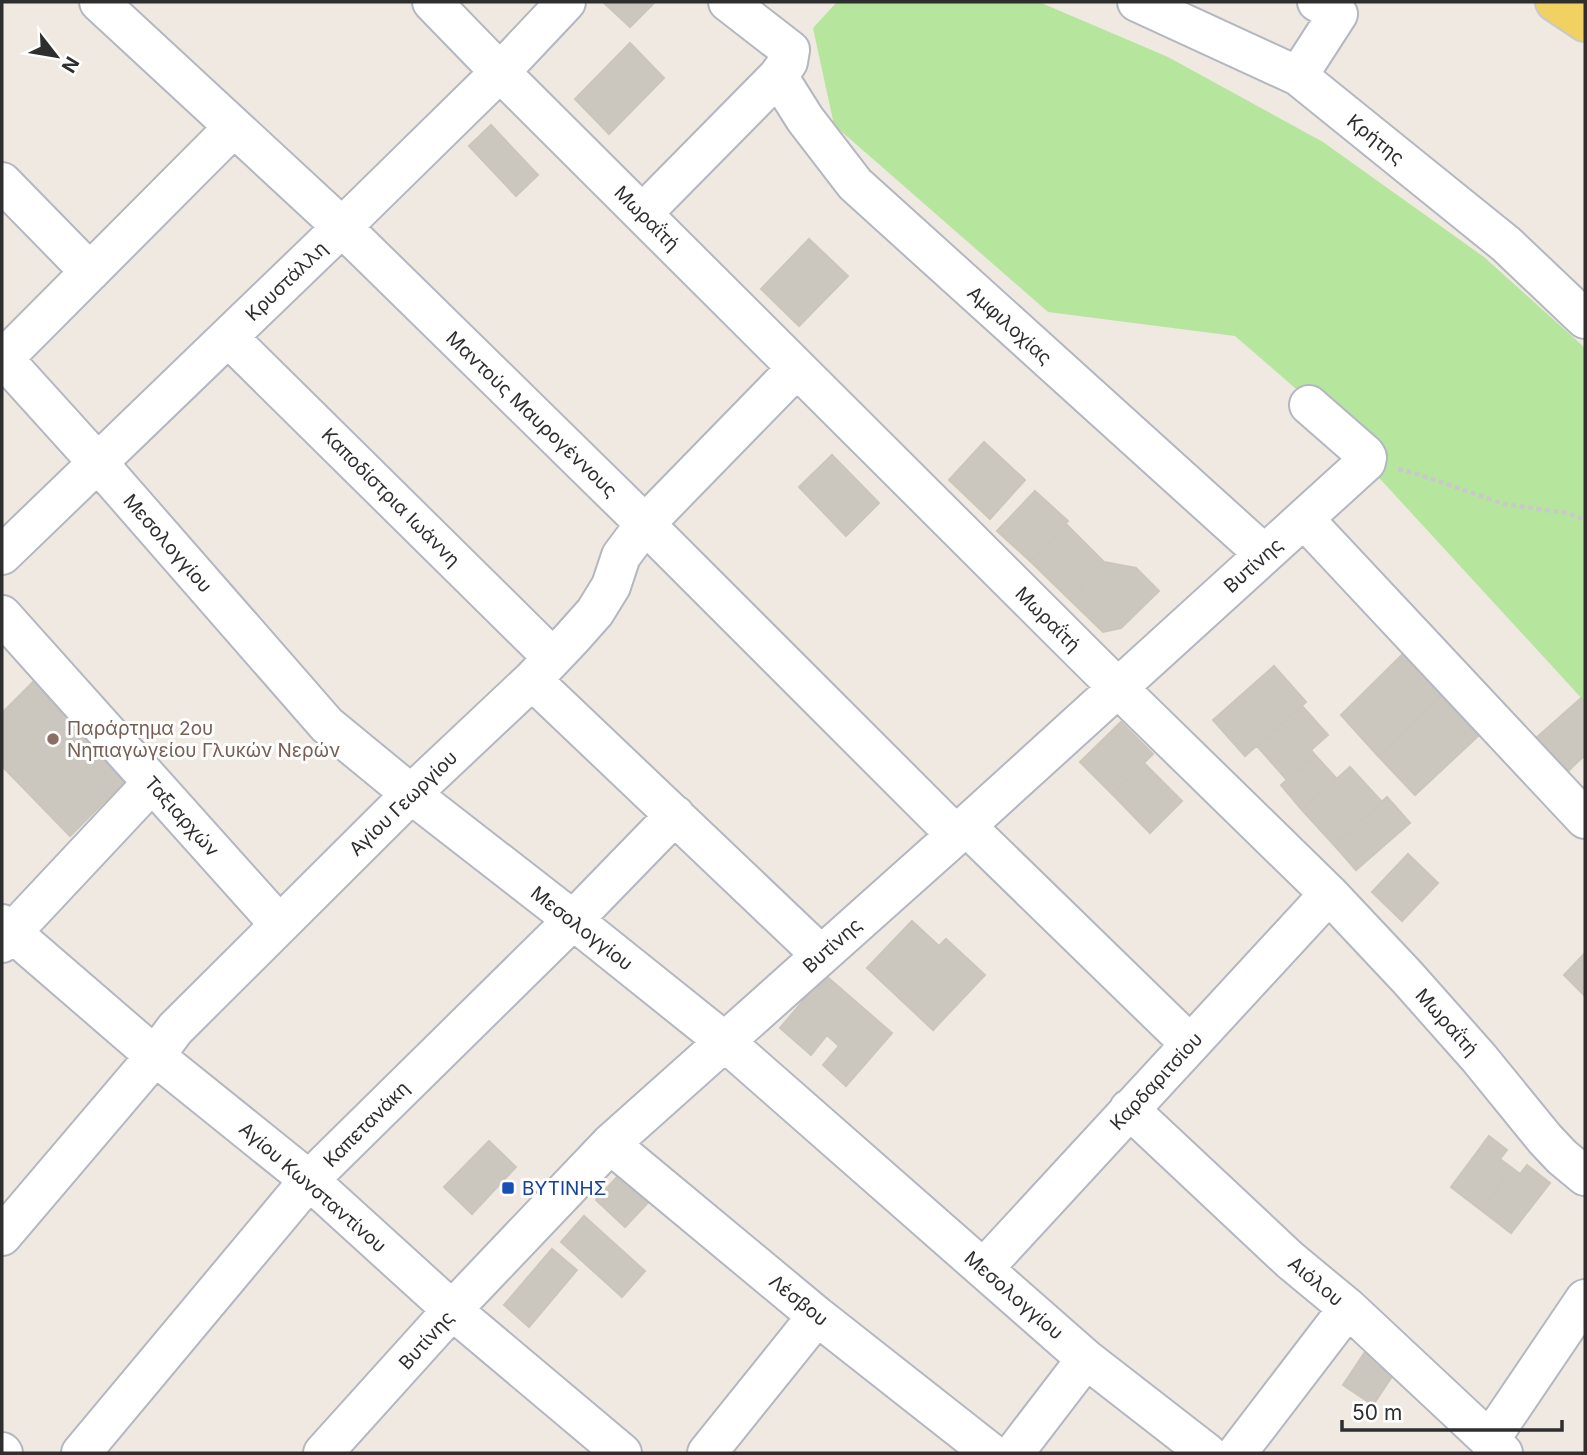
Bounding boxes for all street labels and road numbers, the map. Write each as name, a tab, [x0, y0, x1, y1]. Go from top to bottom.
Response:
street label: Κρήτης	[1342, 109, 1409, 169]
street label: Μωραΐτή	[609, 181, 684, 256]
street label: Κρυστάλλη	[241, 237, 332, 326]
street label: Αμφιλοχίας	[963, 281, 1057, 369]
street label: Μαντούς Μαυρογέννους	[441, 327, 622, 502]
street label: Καποδίστρια Ιωάννη	[317, 423, 465, 571]
street label: Μεσολογγίου	[119, 489, 217, 597]
street label: Βυτίνης	[1219, 533, 1287, 598]
street label: Μωραΐτή	[1010, 582, 1085, 657]
street label: Αγίου Γεωργίου	[345, 746, 462, 861]
street label: Ταξιαρχών	[140, 771, 224, 861]
street label: Μεσολογγίου	[526, 881, 637, 975]
street label: Βυτίνης	[798, 913, 866, 978]
street label: Μωραΐτή	[1411, 984, 1483, 1061]
street label: Καρδαριτσίου	[1105, 1028, 1207, 1135]
street label: Καπετανάκη	[319, 1077, 414, 1172]
street label: Αγίου Κωνσταντίνου	[235, 1117, 391, 1257]
street label: Μεσολογγίου	[960, 1246, 1068, 1344]
street label: Αιόλου	[1284, 1252, 1348, 1311]
street label: Λέσβου	[765, 1270, 833, 1331]
street label: Βυτίνης	[394, 1306, 459, 1374]

